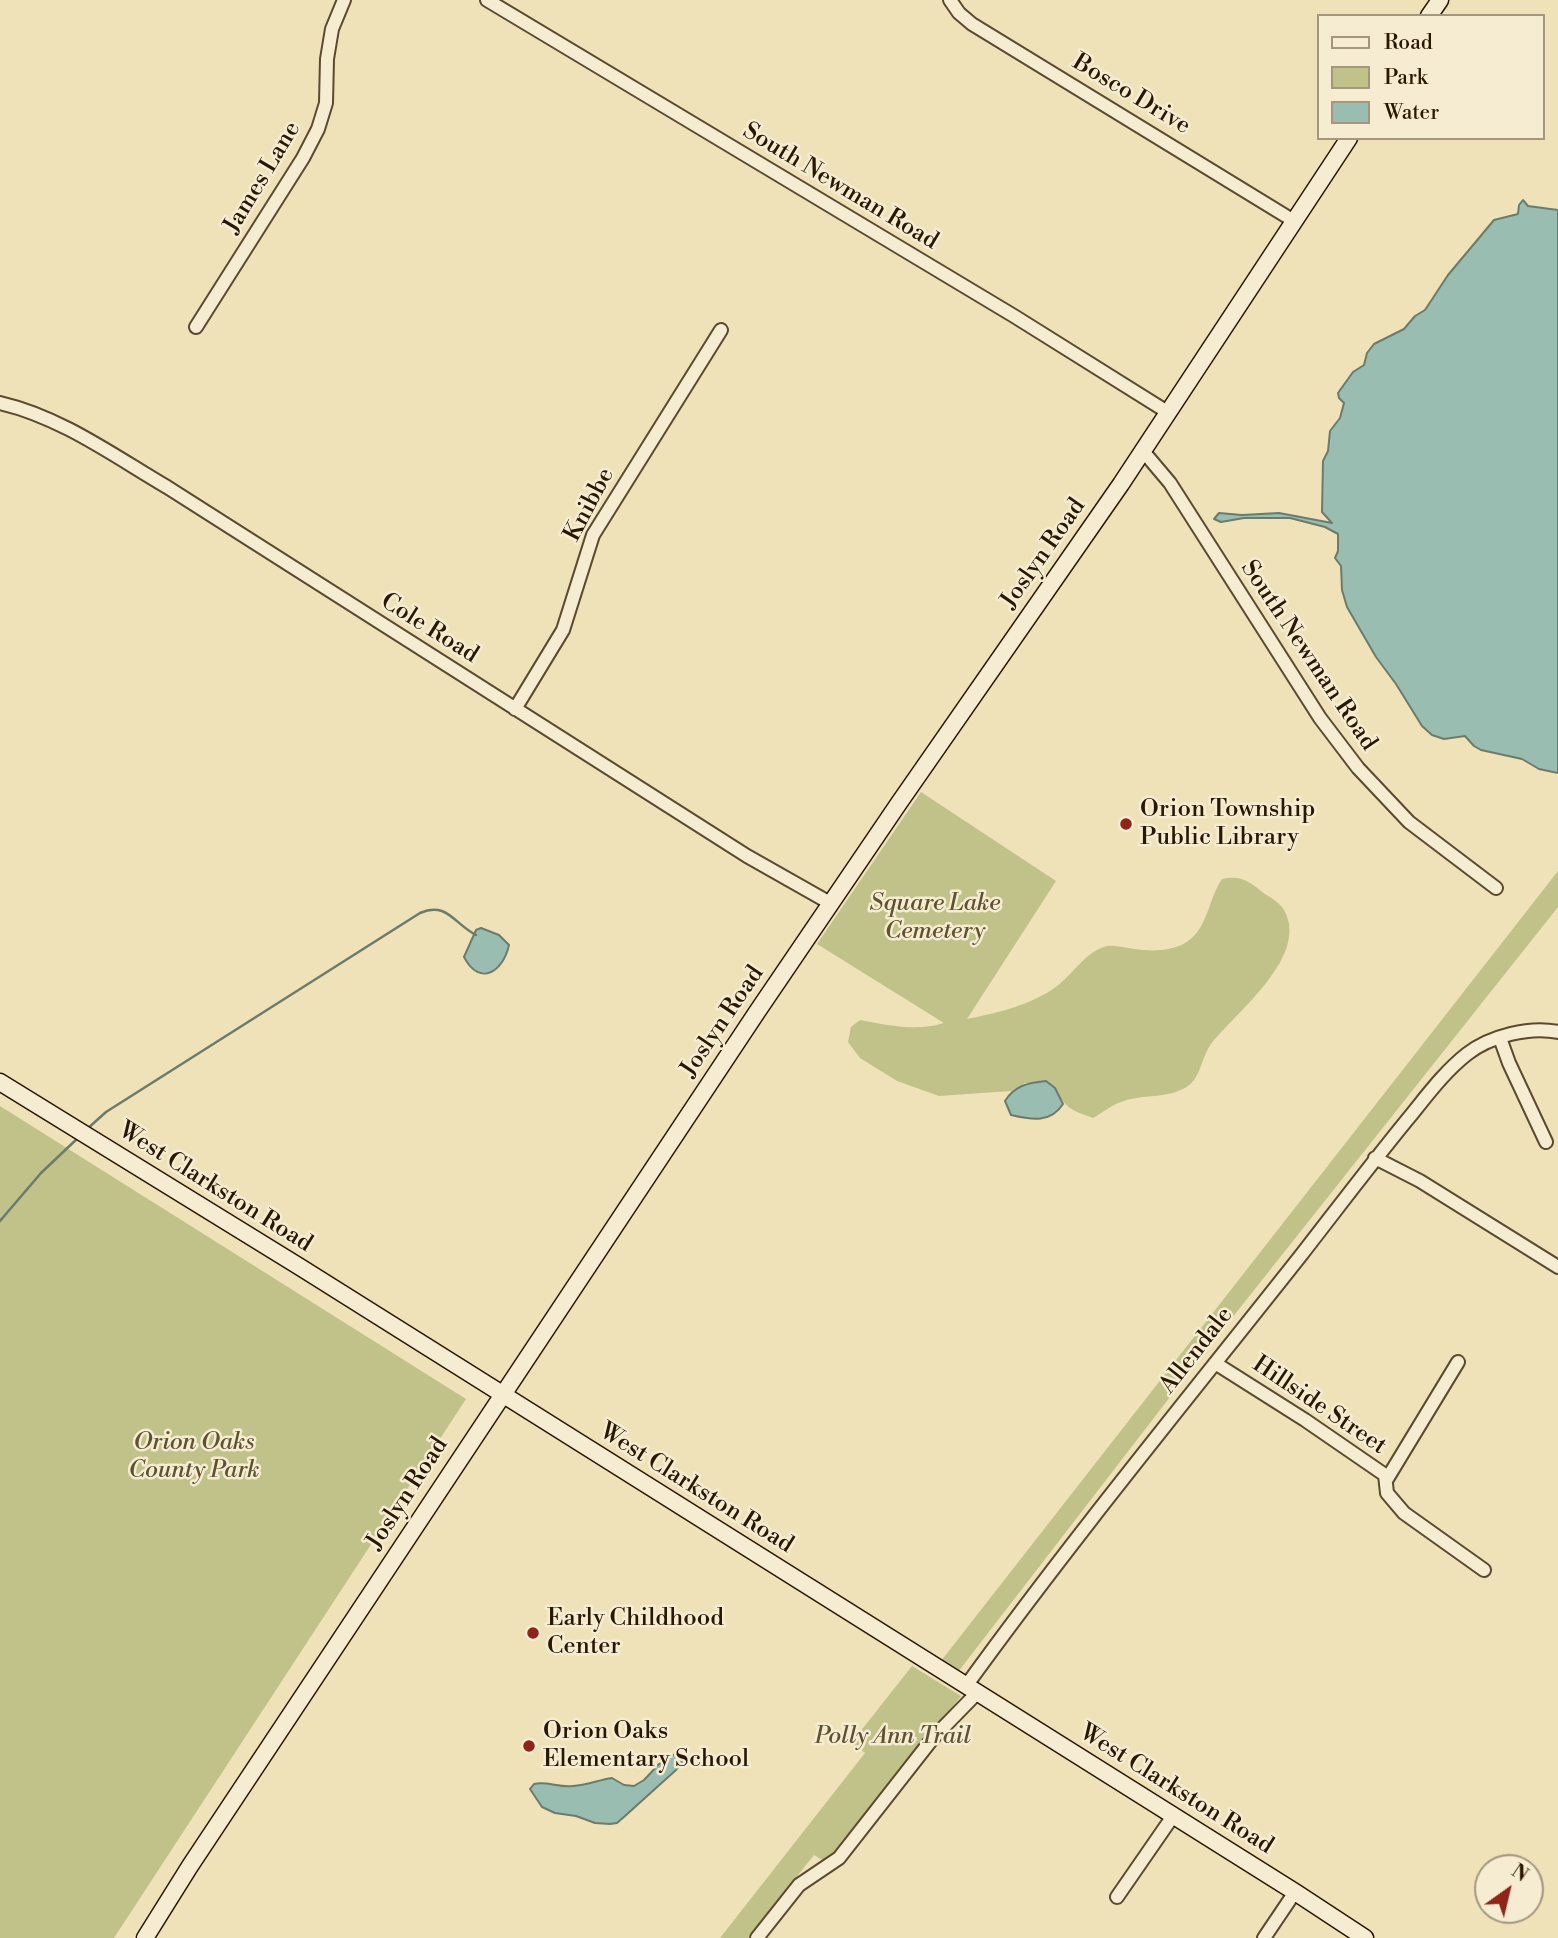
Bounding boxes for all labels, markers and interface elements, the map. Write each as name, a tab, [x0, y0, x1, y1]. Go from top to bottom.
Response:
legend	[1316, 14, 1544, 140]
text: Road	[1384, 30, 1433, 56]
street label: Bosco Drive	[1067, 49, 1195, 141]
text: Park	[1384, 65, 1428, 91]
text: Water	[1384, 100, 1439, 126]
street label: James Lane	[218, 117, 308, 239]
street label: South Newman Road	[737, 117, 943, 257]
street label: Knibbe	[559, 463, 621, 547]
street label: Joslyn Road	[995, 493, 1093, 615]
street label: South Newman Road	[1234, 555, 1382, 757]
street label: Cole Road	[375, 588, 483, 670]
place label: Orion Township Public Library	[1140, 796, 1315, 852]
marker: Orion Township Public Library	[1118, 816, 1134, 832]
park label: Square Lake Cemetery	[870, 890, 1000, 946]
street label: Joslyn Road	[675, 961, 771, 1083]
street label: West Clarkston Road	[113, 1117, 317, 1259]
street label: Allendale	[1154, 1302, 1240, 1400]
street label: Hillside Street	[1246, 1351, 1392, 1461]
street label: West Clarkston Road	[594, 1418, 798, 1560]
park label: Orion Oaks County Park	[129, 1429, 259, 1485]
street label: Joslyn Road	[361, 1432, 455, 1556]
place label: Early Childhood Center	[547, 1605, 724, 1661]
marker: Early Childhood Center	[525, 1625, 541, 1641]
place label: Orion Oaks Elementary School	[543, 1718, 749, 1774]
street label: West Clarkston Road	[1074, 1719, 1278, 1861]
park label: Polly Ann Trail	[815, 1723, 971, 1751]
marker: Orion Oaks Elementary School	[521, 1738, 537, 1754]
north arrow	[1474, 1854, 1544, 1924]
text: N	[1507, 1859, 1533, 1887]

